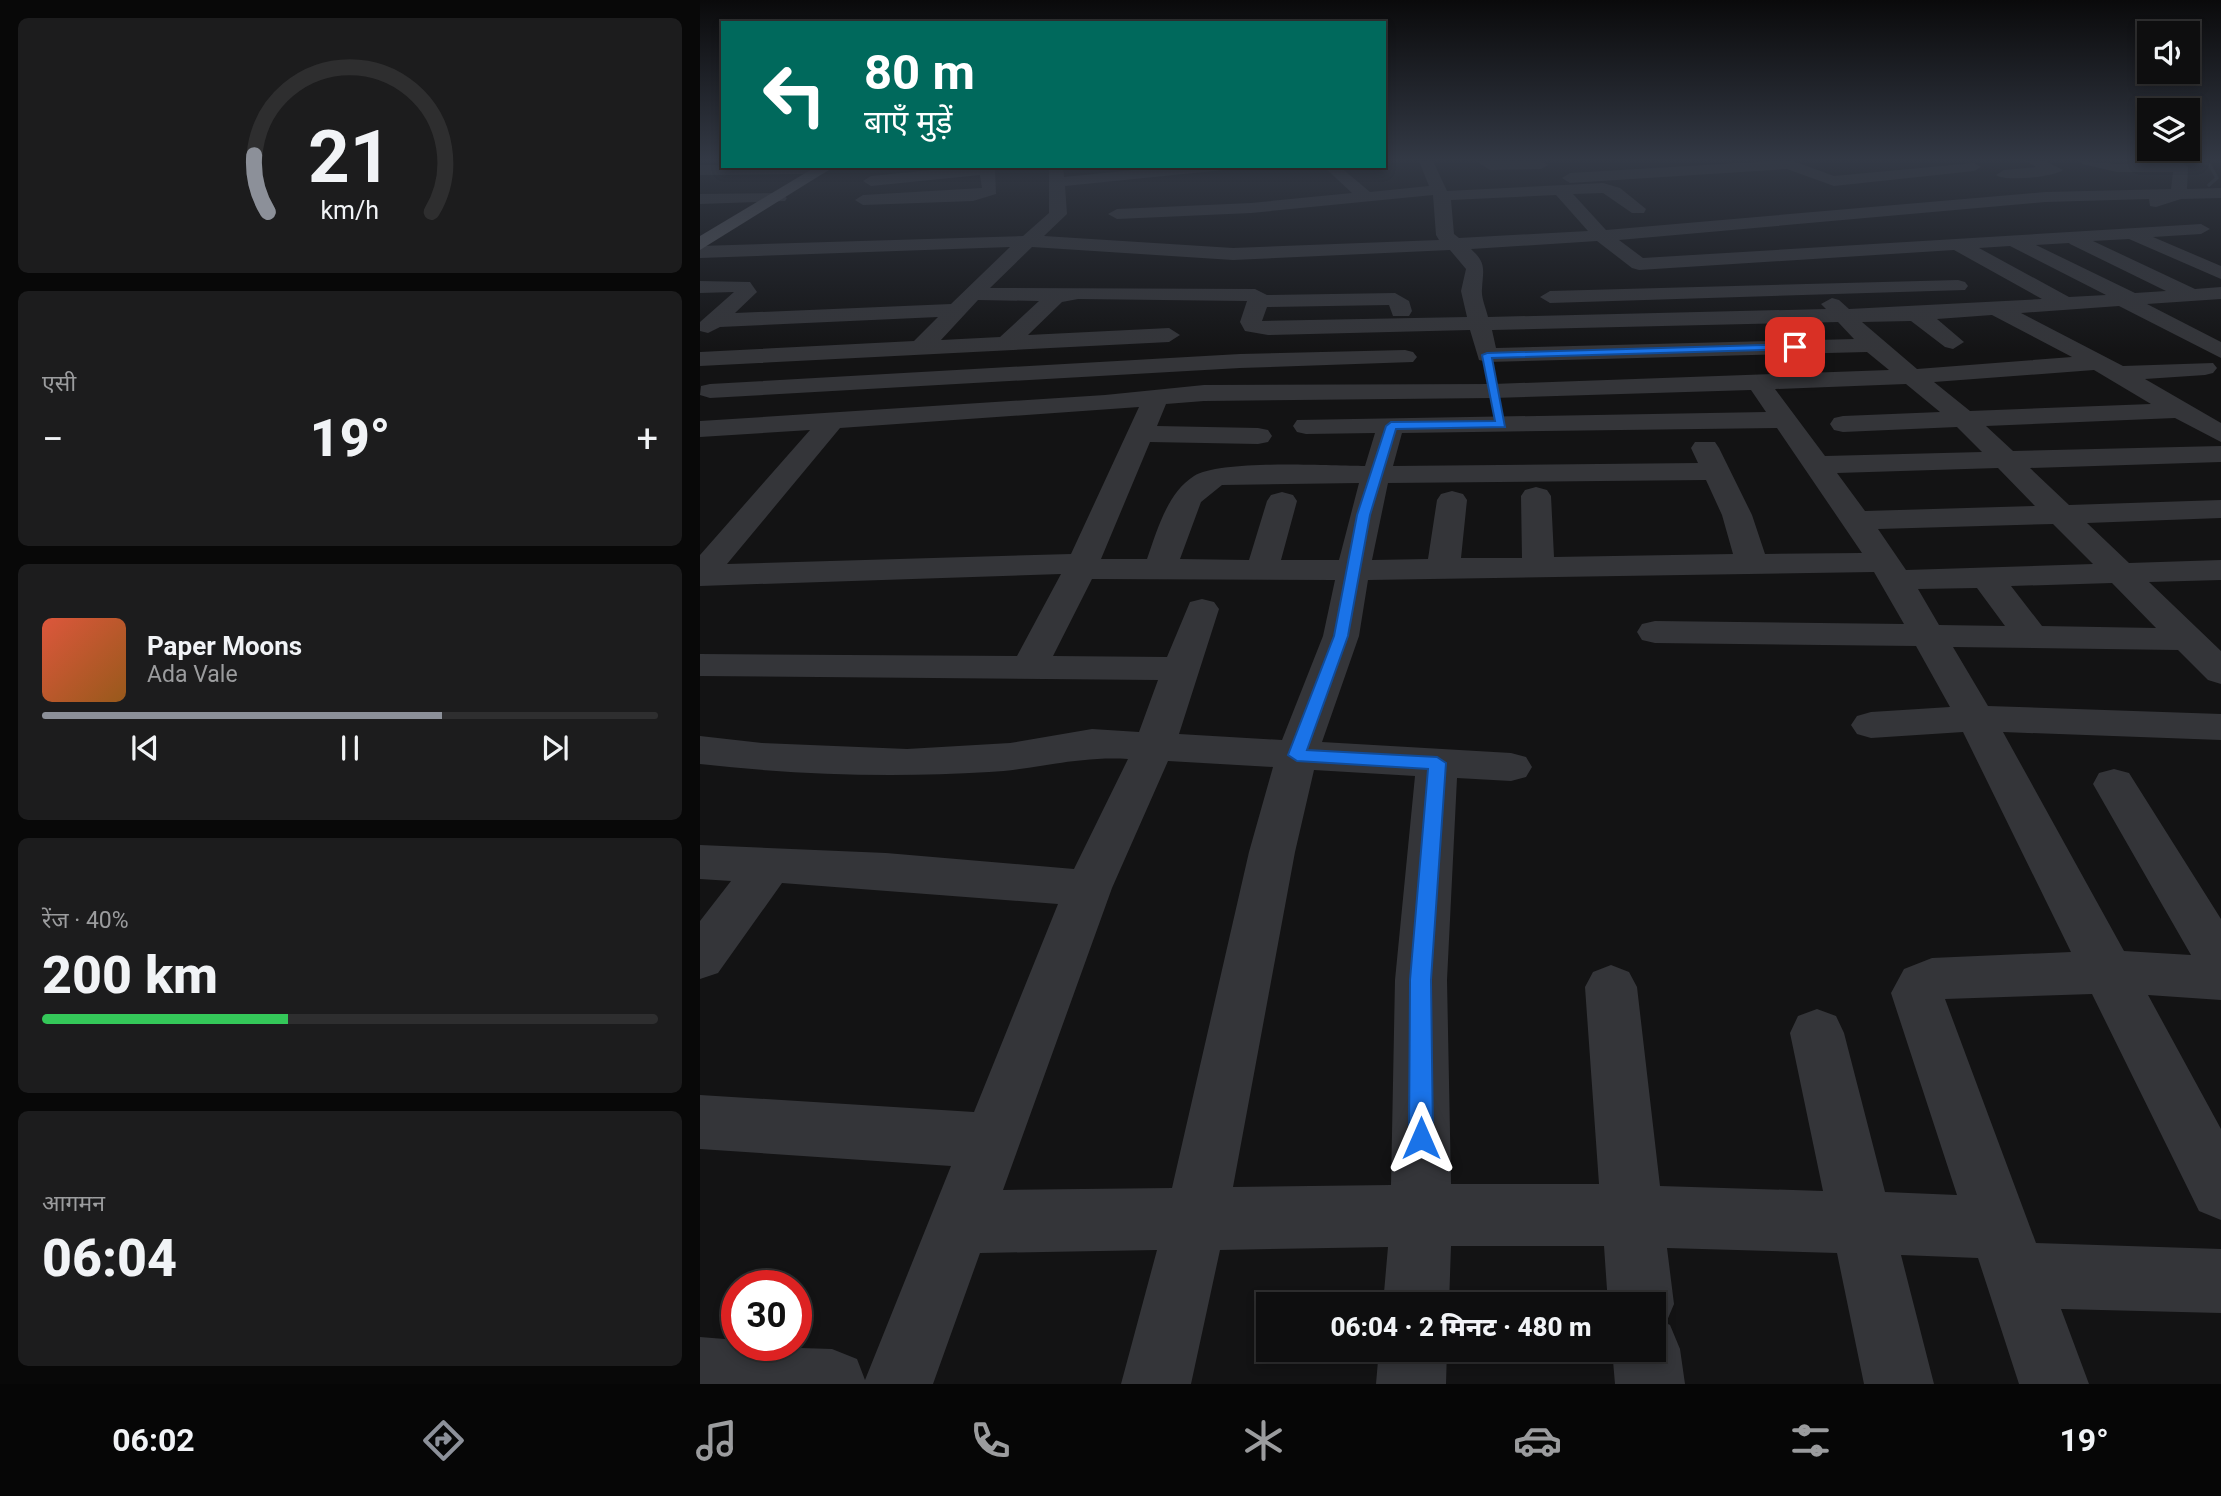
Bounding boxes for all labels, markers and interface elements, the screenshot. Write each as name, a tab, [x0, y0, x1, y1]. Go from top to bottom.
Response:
map controls	[2137, 21, 2200, 161]
button: sound	[2137, 21, 2200, 84]
text: 80 m	[864, 44, 975, 101]
icon: left	[749, 49, 840, 140]
button: layers	[2137, 98, 2200, 161]
text: बाएँ मुड़ें	[864, 103, 952, 141]
text: 21	[308, 114, 392, 200]
text: km/h	[321, 195, 379, 224]
pin	[1765, 317, 1825, 377]
icon: arrive	[1776, 328, 1814, 366]
text: एसी	[42, 370, 76, 397]
text: 19°	[310, 408, 390, 469]
text: −	[42, 417, 64, 461]
text: +	[636, 417, 658, 461]
text: Paper Moons	[147, 631, 302, 661]
text: Ada Vale	[147, 661, 238, 688]
icon: previous	[126, 729, 164, 767]
icon: pause	[331, 729, 369, 767]
icon: next	[536, 729, 574, 767]
text: रेंज · 40%	[42, 907, 129, 934]
text: 200 km	[42, 945, 218, 1006]
position arrow	[1384, 1101, 1458, 1175]
text: आगमन	[42, 1190, 105, 1217]
text: 06:04	[42, 1228, 177, 1289]
speed limit sign: 30	[721, 1270, 812, 1361]
text: 06:04 · 2 मिनट · 480 m	[1331, 1312, 1592, 1342]
icon: directions	[419, 1416, 468, 1465]
icon: music	[692, 1416, 741, 1465]
icon: phone	[966, 1416, 1015, 1465]
icon: climate	[1239, 1416, 1288, 1465]
icon: car	[1513, 1416, 1562, 1465]
icon: filters	[1786, 1416, 1835, 1465]
text: 06:02	[112, 1421, 195, 1459]
text: 19°	[2060, 1421, 2109, 1459]

